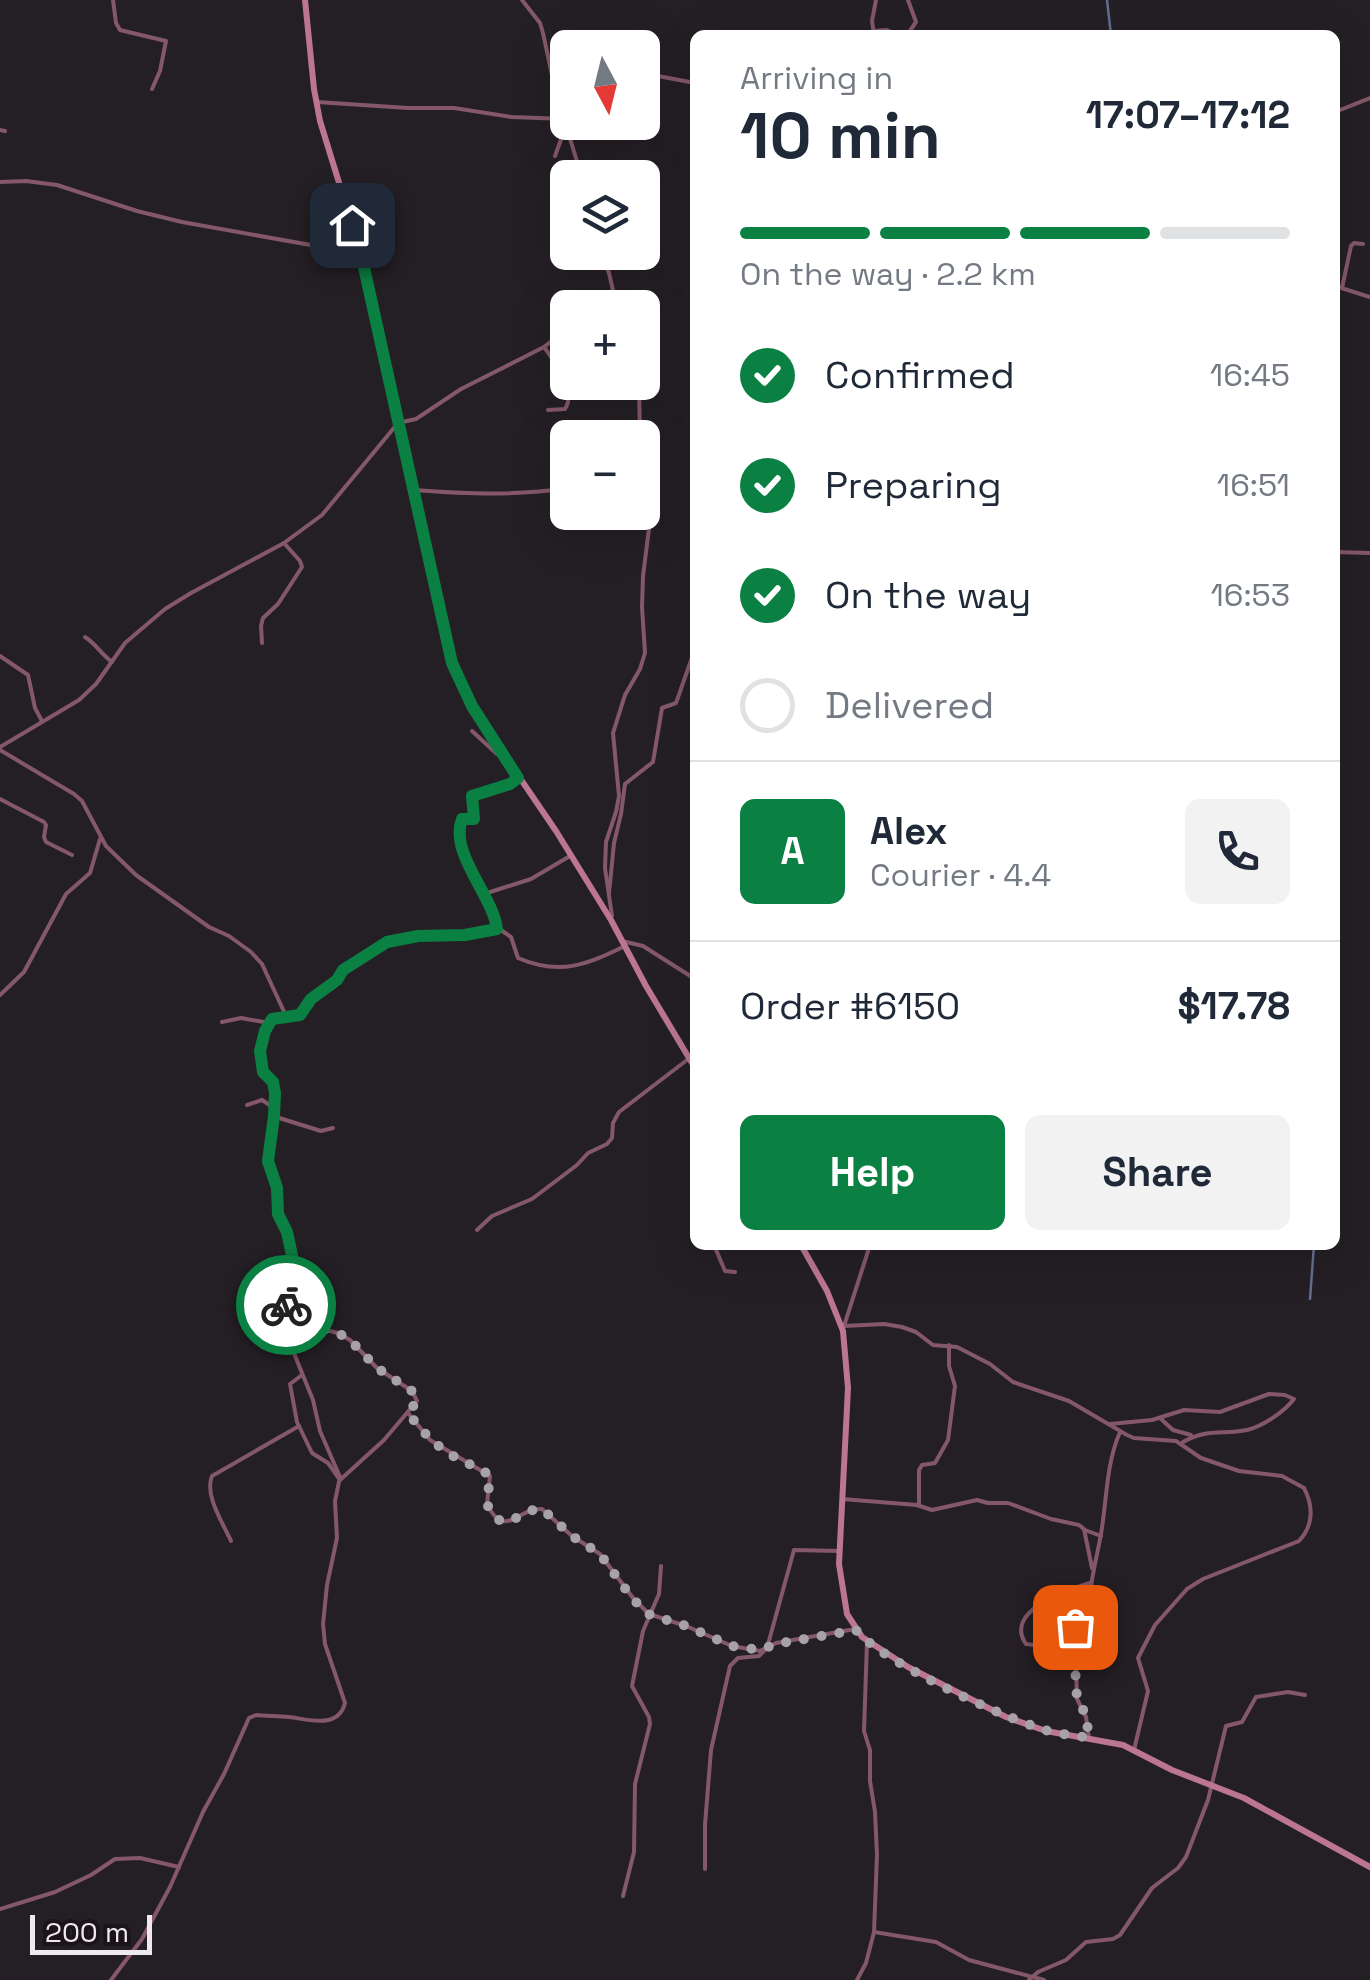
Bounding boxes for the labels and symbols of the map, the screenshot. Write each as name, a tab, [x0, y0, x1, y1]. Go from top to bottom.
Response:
north arrow	[550, 30, 660, 140]
pin	[310, 183, 395, 268]
courier	[236, 1255, 336, 1355]
pin	[1033, 1585, 1118, 1670]
scale bar	[30, 1910, 152, 1954]

